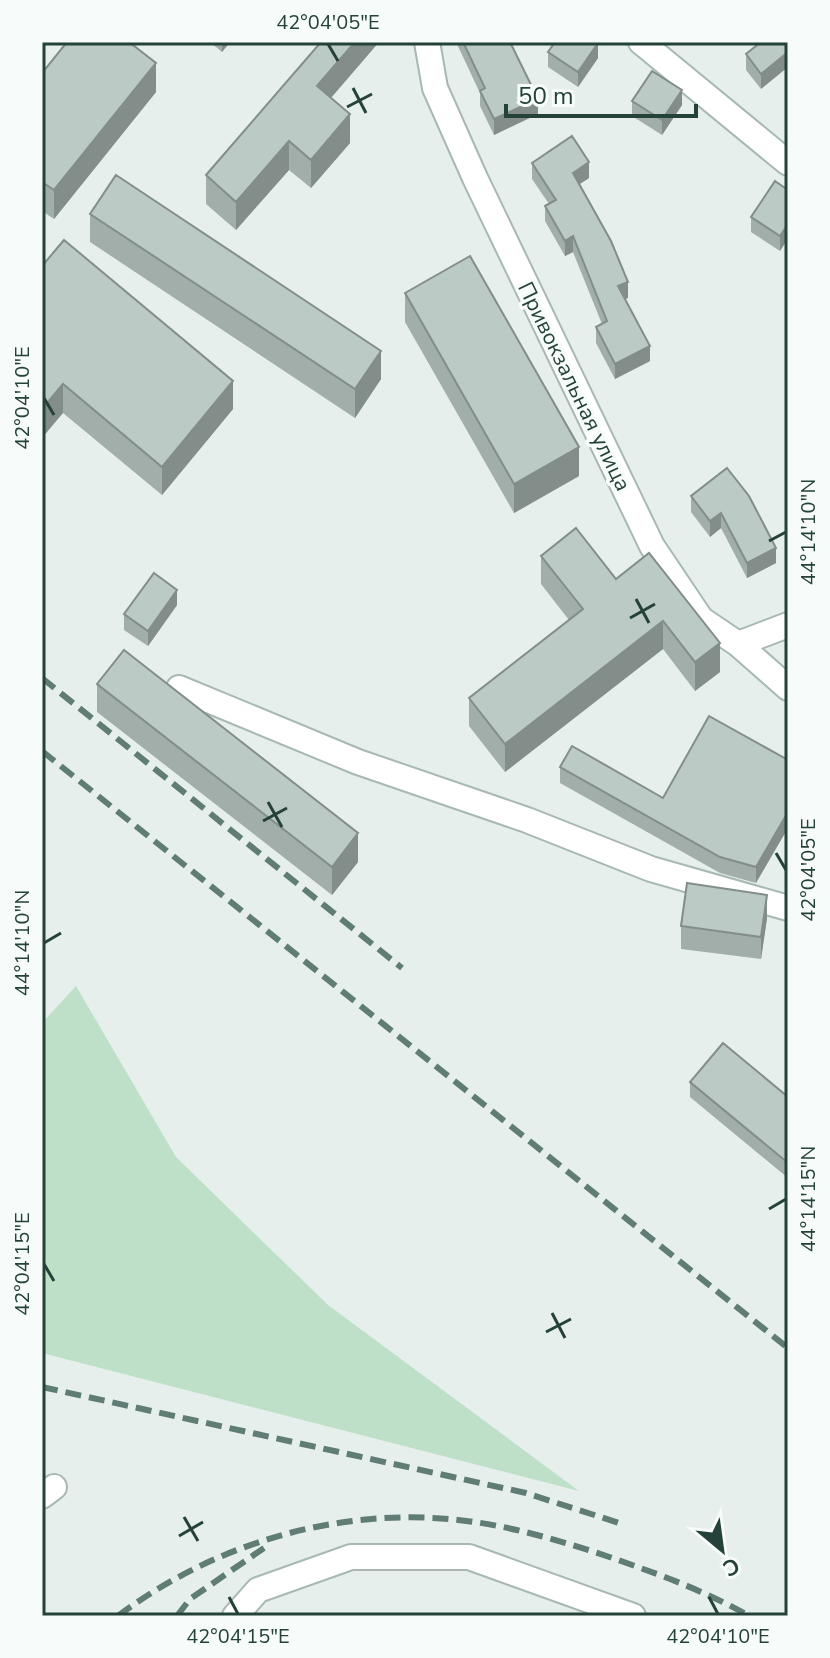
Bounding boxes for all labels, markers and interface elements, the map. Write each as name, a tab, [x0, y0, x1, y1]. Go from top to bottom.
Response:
text: 42°04'05"E	[276, 9, 380, 36]
scale bar	[506, 68, 696, 118]
text: 50 m	[518, 80, 574, 112]
street label: Привокзальная улица	[510, 277, 638, 496]
text: 42°04'10"E	[9, 346, 36, 450]
text: 44°14'10"N	[795, 479, 822, 585]
text: 42°04'05"E	[795, 818, 822, 922]
text: 44°14'10"N	[9, 890, 36, 996]
text: 44°14'15"N	[795, 1146, 822, 1252]
text: 42°04'15"E	[9, 1212, 36, 1316]
north arrow	[682, 1510, 762, 1590]
text: С	[717, 1550, 745, 1583]
text: 42°04'15"E	[186, 1623, 290, 1650]
text: 42°04'10"E	[666, 1623, 770, 1650]

